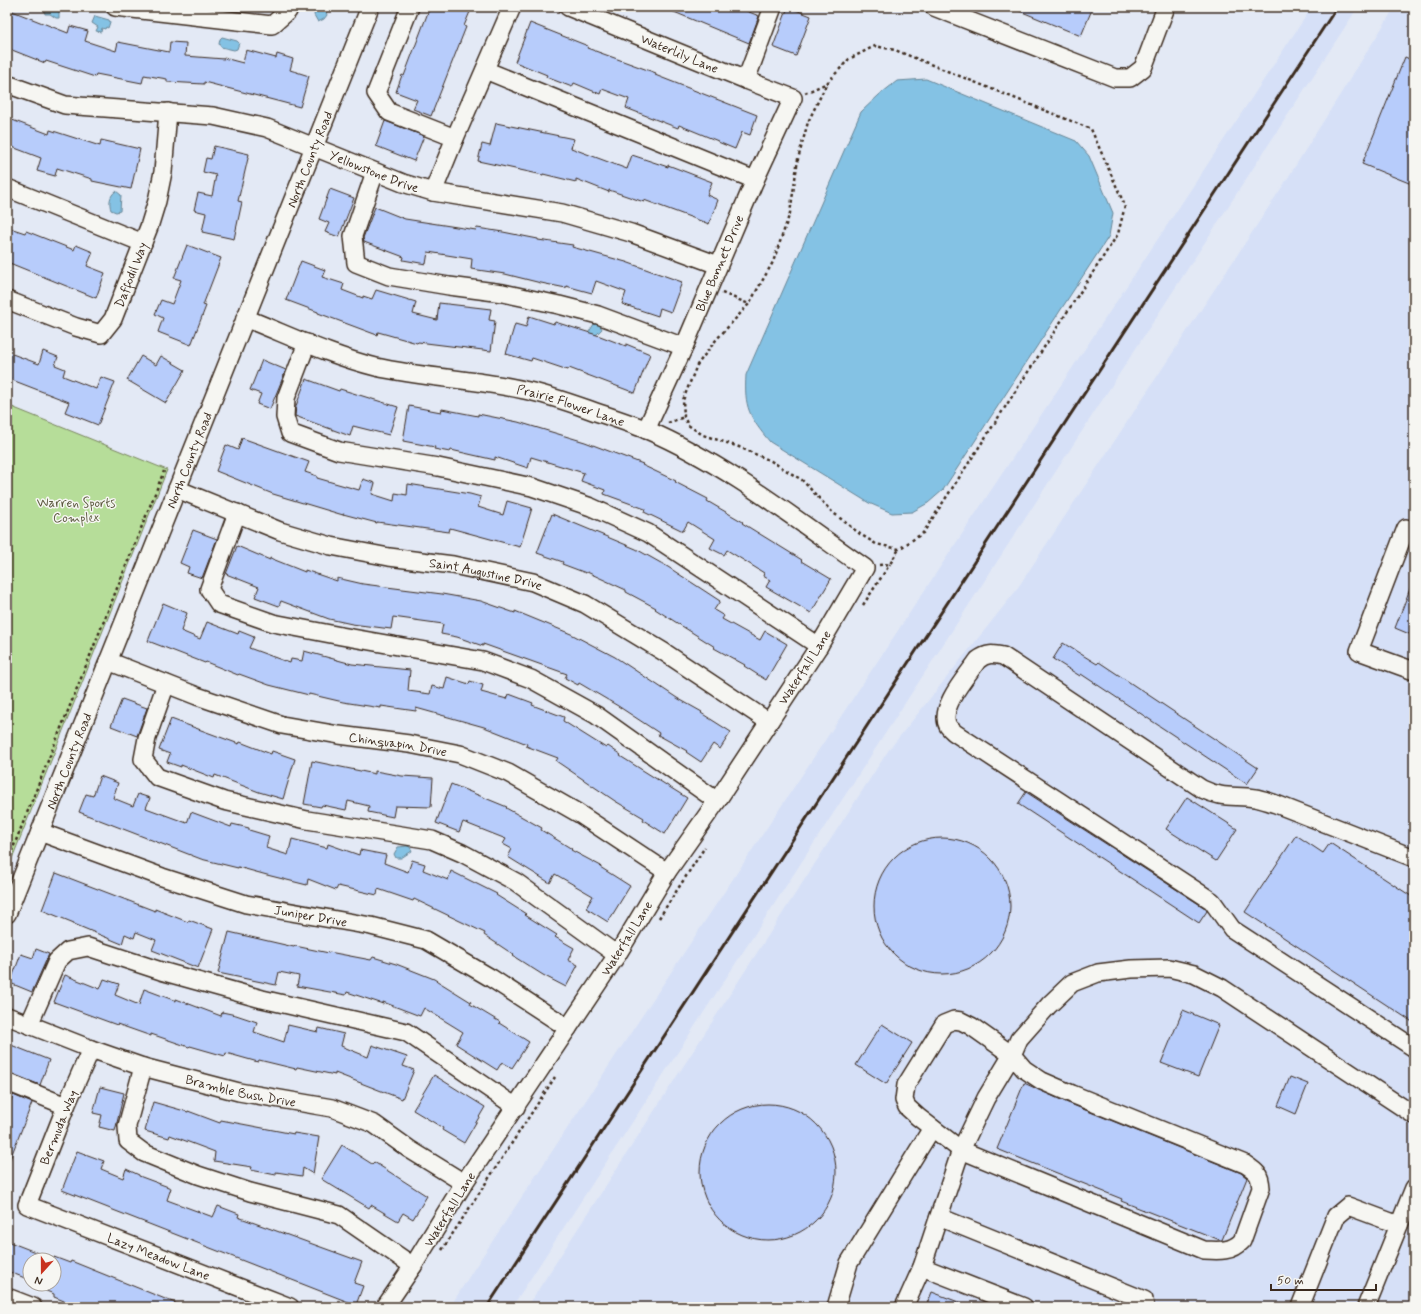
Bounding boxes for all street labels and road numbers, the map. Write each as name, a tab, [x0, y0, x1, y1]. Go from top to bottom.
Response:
street label: Waterlily Lane	[638, 31, 721, 78]
street label: North County Road	[284, 109, 337, 210]
street label: Yellowstone Drive	[327, 147, 421, 197]
street label: Blue Bonnet Drive	[692, 213, 748, 314]
street label: Daffodil Way	[111, 240, 152, 310]
street label: Prairie Flower Lane	[515, 382, 627, 431]
street label: North County Road	[163, 410, 217, 511]
street label: Saint Augustine Drive	[428, 555, 545, 595]
street label: Waterfall Lane	[775, 627, 836, 708]
street label: North County Road	[43, 711, 97, 812]
street label: Chinquapin Drive	[348, 729, 448, 761]
street label: Waterfall Lane	[597, 898, 657, 979]
street label: Juniper Drive	[273, 902, 348, 932]
street label: Bramble Bush Drive	[183, 1071, 297, 1112]
street label: Bermuda Way	[37, 1088, 82, 1168]
street label: Waterfall Lane	[420, 1169, 480, 1250]
street label: Lazy Meadow Lane	[104, 1230, 212, 1285]

